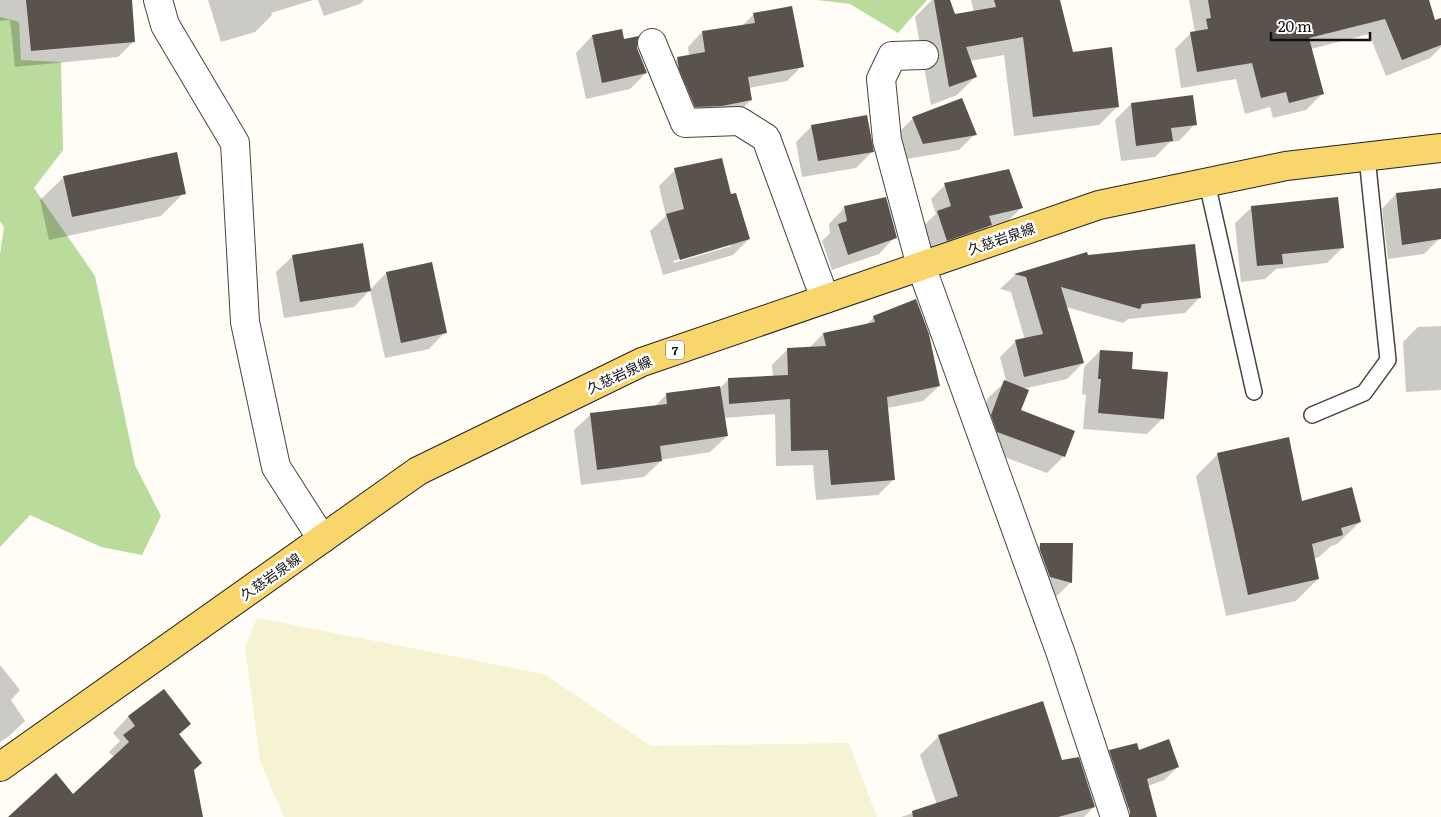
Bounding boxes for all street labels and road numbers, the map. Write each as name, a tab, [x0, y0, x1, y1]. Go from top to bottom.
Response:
street label: 久慈岩泉線	[965, 217, 1037, 259]
road number: 7	[666, 340, 684, 360]
street label: 久慈岩泉線	[583, 350, 655, 398]
street label: 久慈岩泉線	[236, 548, 304, 604]

